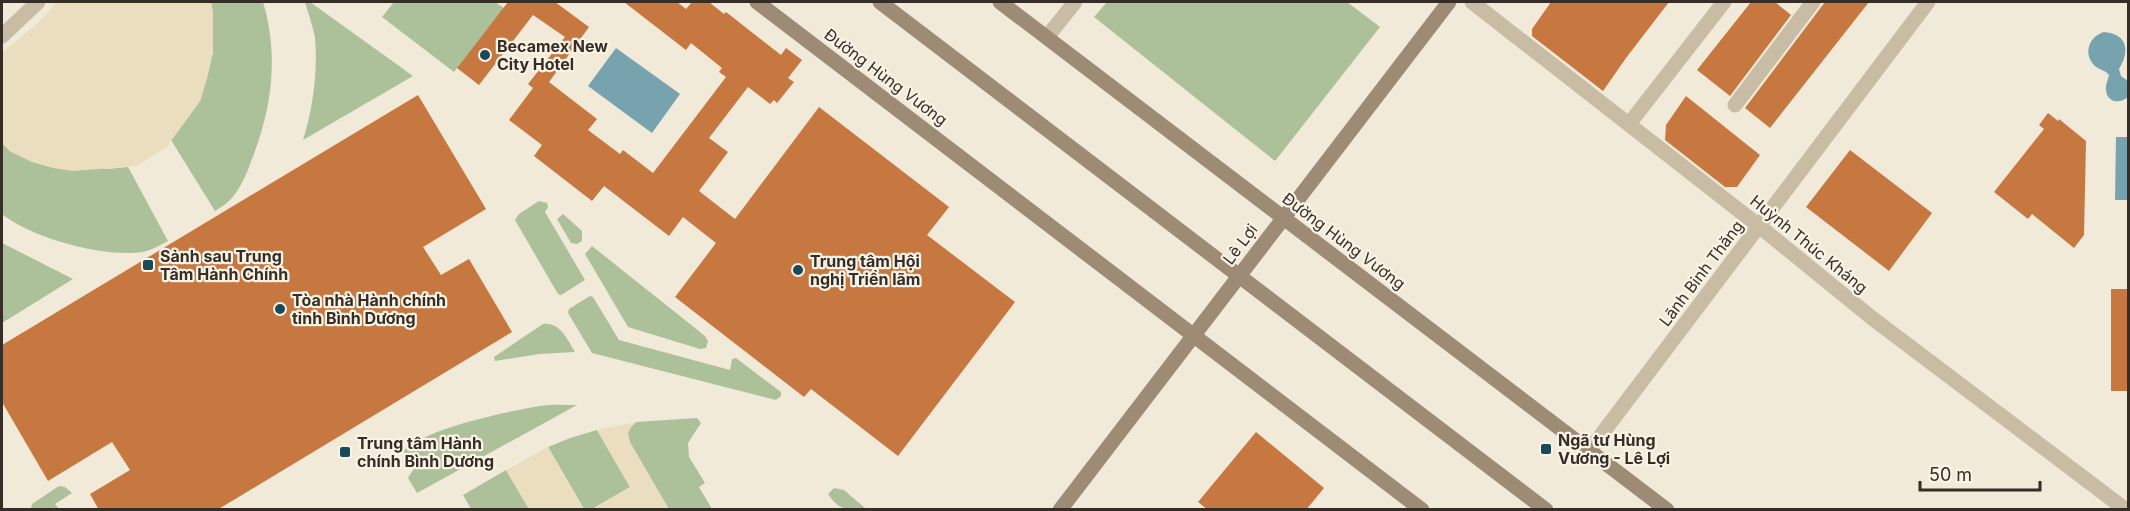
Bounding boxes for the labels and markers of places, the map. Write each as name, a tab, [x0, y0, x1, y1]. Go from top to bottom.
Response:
place label: Becamex New City Hotel	[497, 36, 608, 74]
marker: Becamex New City Hotel	[478, 48, 492, 62]
place label: Sảnh sau Trung Tâm Hành Chính	[160, 246, 288, 284]
place label: Trung tâm Hội nghị Triển lãm	[810, 251, 920, 289]
marker: Sảnh sau Trung Tâm Hành Chính	[141, 258, 155, 272]
marker: Trung tâm Hội nghị Triển lãm	[791, 263, 805, 277]
place label: Tòa nhà Hành chính tỉnh Bình Dương	[292, 290, 446, 328]
marker: Tòa nhà Hành chính tỉnh Bình Dương	[273, 302, 287, 316]
place label: Ngã tư Hùng Vương - Lê Lợi	[1558, 430, 1670, 468]
place label: Trung tâm Hành chính Bình Dương	[357, 433, 494, 471]
marker: Ngã tư Hùng Vương - Lê Lợi	[1539, 442, 1553, 456]
marker: Trung tâm Hành chính Bình Dương	[338, 445, 352, 459]

